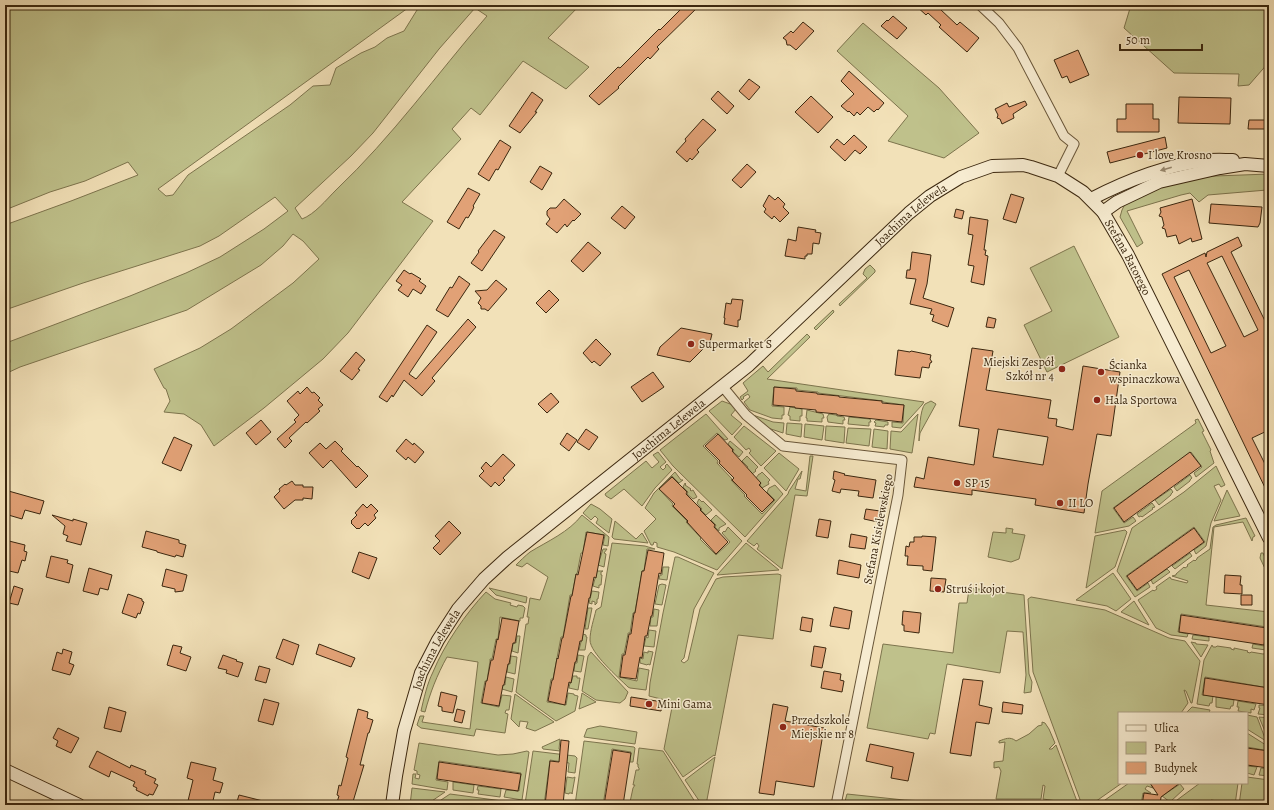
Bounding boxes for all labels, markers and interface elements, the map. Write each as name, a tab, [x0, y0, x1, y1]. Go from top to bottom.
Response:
scale bar	[1120, 26, 1202, 52]
text: 50 m	[1126, 32, 1150, 48]
place label: I love Krosno	[1148, 147, 1212, 163]
marker: I love Krosno	[1135, 150, 1145, 160]
one-way arrow	[1160, 166, 1172, 172]
street label: Joachima Lelewela	[871, 179, 950, 249]
street label: Stefana Batorego	[1101, 216, 1155, 298]
place label: Supermarket S	[699, 336, 772, 352]
marker: Supermarket S	[686, 339, 696, 349]
place label: Miejski Zespół Szkół nr 4	[983, 354, 1055, 384]
place label: Ścianka wspinaczkowa	[1108, 357, 1181, 387]
marker: Miejski Zespół Szkół nr 4	[1057, 364, 1067, 374]
marker: Ścianka wspinaczkowa	[1096, 367, 1106, 377]
place label: Hala Sportowa	[1105, 392, 1178, 408]
street label: Joachima Lelewela	[628, 395, 709, 463]
marker: Hala Sportowa	[1092, 395, 1102, 405]
street label: Stefana Kisielewskiego	[859, 472, 897, 586]
place label: SP 15	[965, 475, 990, 491]
marker: SP 15	[952, 478, 962, 488]
place label: II LO	[1068, 495, 1093, 511]
marker: II LO	[1055, 498, 1065, 508]
place label: Struś i kojot	[946, 581, 1005, 597]
marker: Struś i kojot	[933, 584, 943, 594]
street label: Joachima Lelewela	[408, 606, 464, 692]
place label: Mini Gama	[657, 696, 712, 712]
marker: Mini Gama	[644, 699, 654, 709]
place label: Przedszkole Miejskie nr 8	[791, 712, 854, 742]
legend	[1118, 712, 1248, 784]
text: Ulica	[1154, 720, 1179, 736]
marker: Przedszkole Miejskie nr 8	[778, 722, 788, 732]
text: Park	[1154, 740, 1177, 756]
text: Budynek	[1154, 760, 1197, 776]

